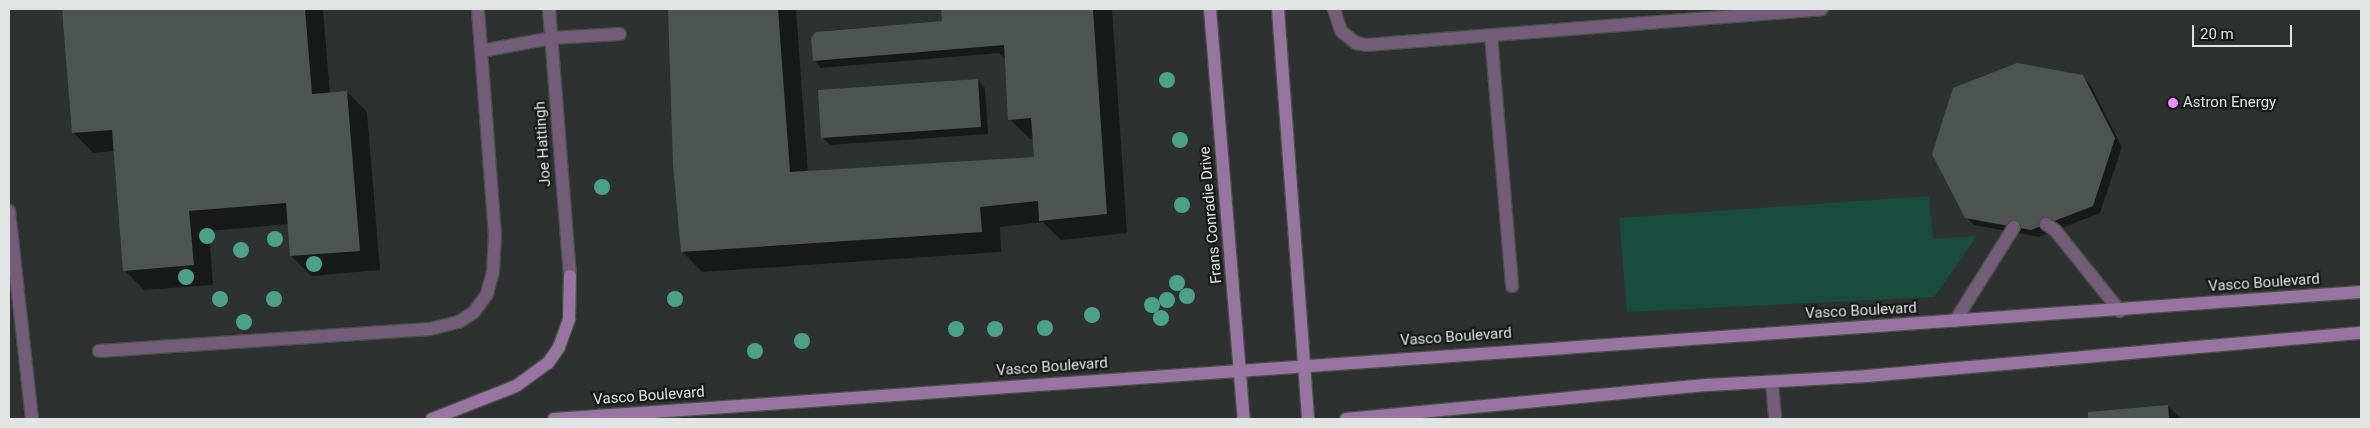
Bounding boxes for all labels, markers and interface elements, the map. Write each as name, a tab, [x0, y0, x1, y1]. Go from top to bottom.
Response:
scale bar	[2195, 15, 2295, 47]
text: 20 m	[2200, 25, 2234, 43]
place label: Astron Energy	[2183, 94, 2276, 112]
marker: Astron Energy	[2167, 97, 2179, 109]
street label: Joe Hattingh	[531, 101, 555, 187]
street label: Frans Conradie Drive	[1196, 146, 1226, 284]
street label: Vasco Boulevard	[2208, 270, 2320, 296]
street label: Vasco Boulevard	[1805, 299, 1917, 323]
street label: Vasco Boulevard	[1400, 324, 1512, 350]
street label: Vasco Boulevard	[996, 354, 1108, 380]
street label: Vasco Boulevard	[593, 383, 705, 409]

